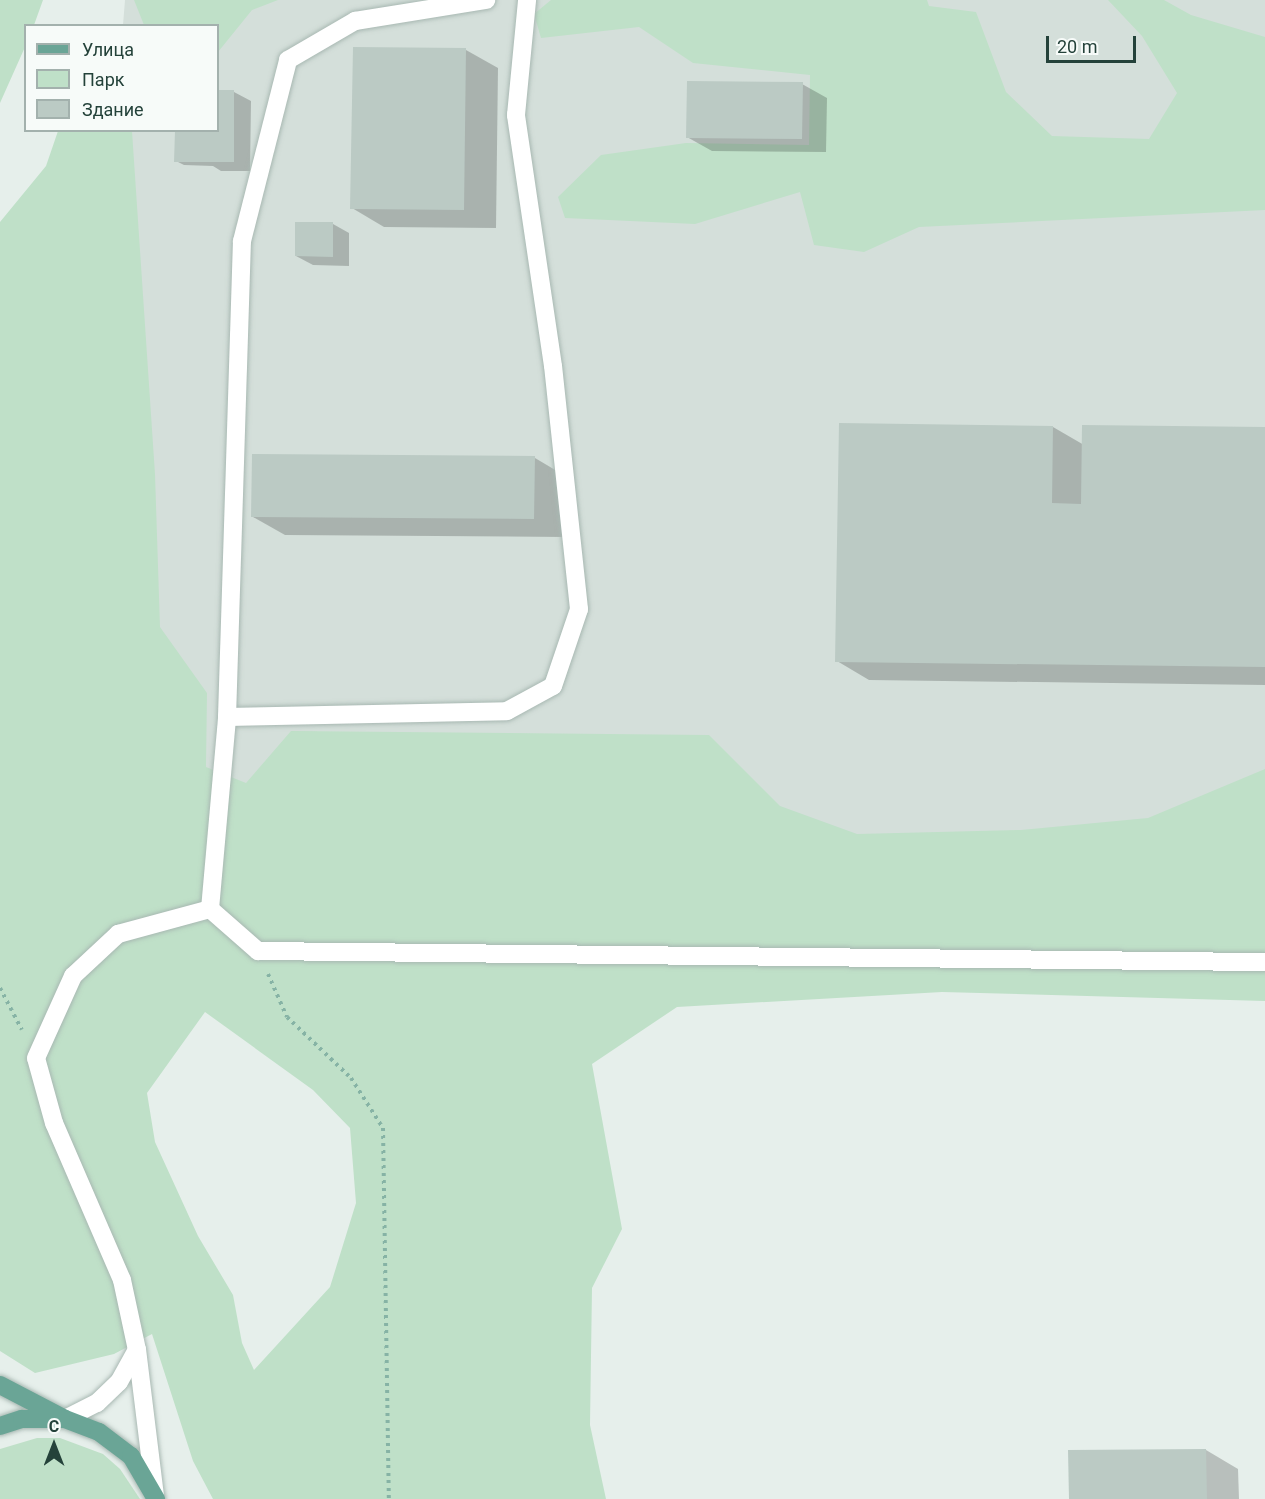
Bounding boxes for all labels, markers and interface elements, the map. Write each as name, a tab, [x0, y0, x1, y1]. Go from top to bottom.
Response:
legend	[24, 24, 219, 132]
scale bar	[1049, 24, 1139, 62]
text: 20 m	[1057, 36, 1097, 57]
text: Улица	[82, 39, 134, 60]
text: Парк	[82, 69, 124, 90]
text: Здание	[82, 99, 144, 120]
north arrow	[24, 1415, 84, 1475]
text: С	[49, 1417, 59, 1436]

